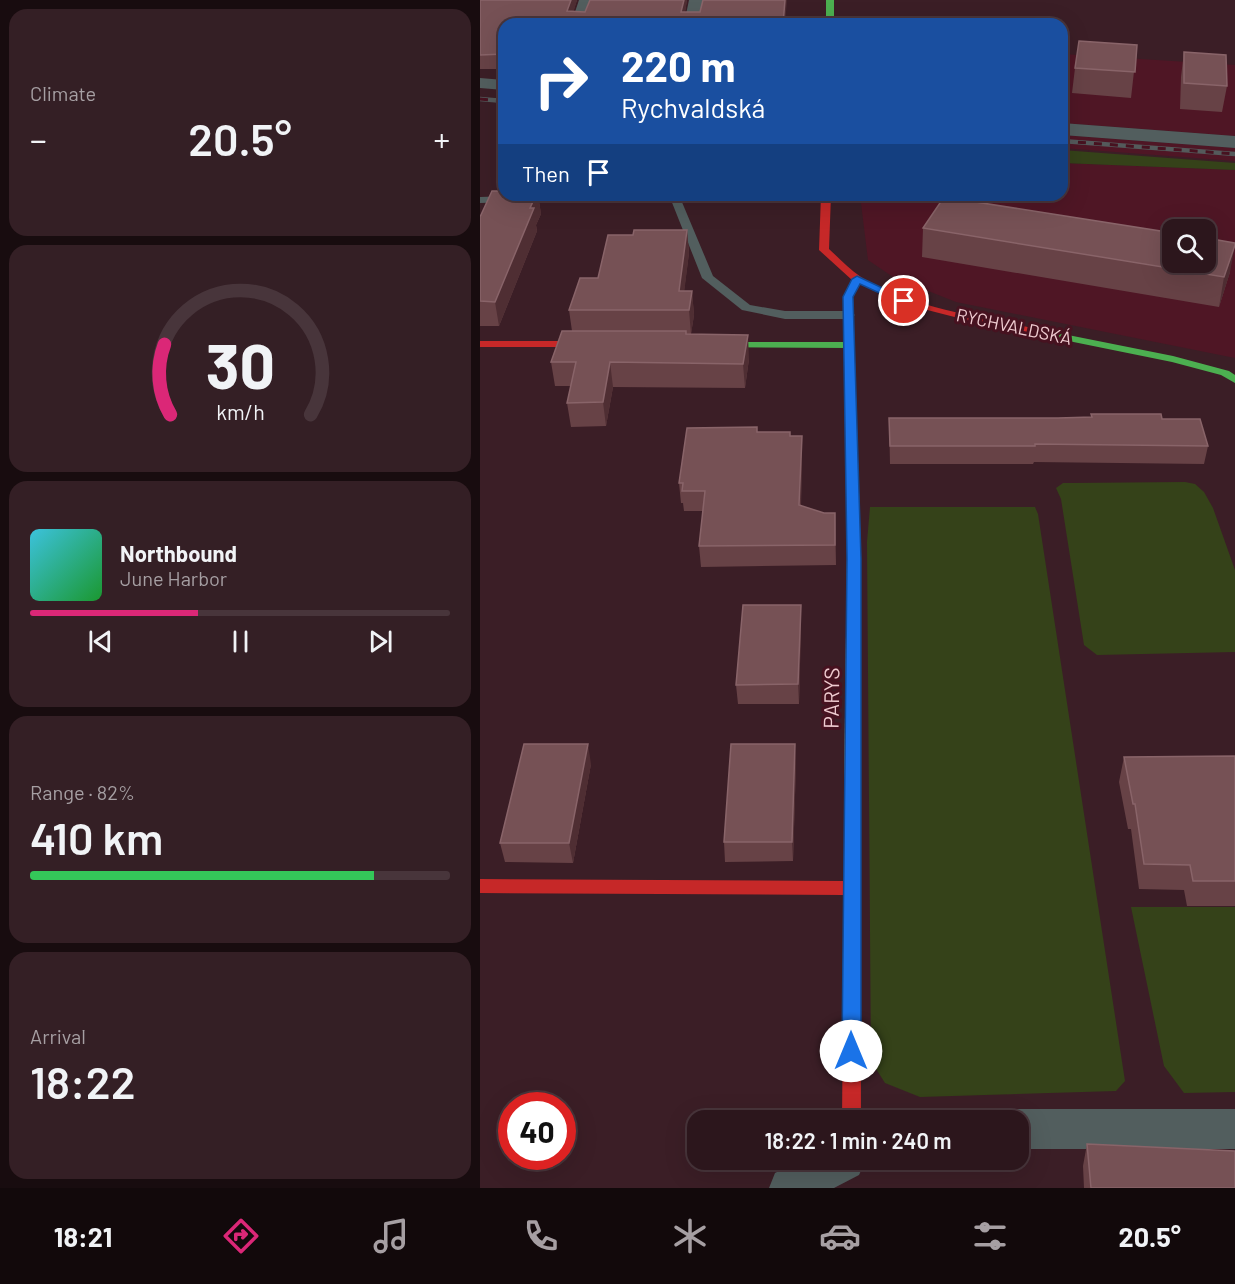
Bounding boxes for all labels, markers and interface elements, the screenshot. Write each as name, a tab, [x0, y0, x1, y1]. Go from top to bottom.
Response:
text: 220 m	[621, 40, 735, 90]
icon: right	[522, 42, 600, 120]
text: Climate	[30, 81, 96, 105]
text: Rychvaldská	[621, 91, 765, 123]
text: 20.5°	[188, 111, 292, 165]
text: −	[30, 119, 47, 159]
text: +	[433, 119, 450, 159]
icon: arrive	[582, 156, 615, 189]
text: Then	[522, 160, 570, 186]
map controls	[1162, 219, 1216, 273]
button: search	[1162, 219, 1216, 273]
pin	[878, 275, 929, 326]
icon: arrive	[887, 284, 920, 317]
street label: RYCHVALDSKÁ	[955, 303, 1074, 349]
text: 30	[205, 327, 275, 401]
text: km/h	[216, 400, 264, 425]
text: Northbound	[120, 540, 237, 566]
text: June Harbor	[120, 566, 227, 590]
icon: previous	[84, 625, 117, 658]
icon: pause	[224, 625, 257, 658]
icon: next	[364, 625, 397, 658]
street label: PARYS	[817, 667, 844, 729]
text: Range · 82%	[30, 780, 135, 804]
text: 410 km	[30, 810, 163, 864]
position arrow	[819, 1019, 883, 1083]
text: Arrival	[30, 1024, 86, 1048]
text: 18:22	[30, 1054, 135, 1108]
speed limit sign: 40	[498, 1092, 576, 1170]
text: 18:22 · 1 min · 240 m	[764, 1127, 952, 1153]
icon: directions	[220, 1215, 262, 1257]
icon: music	[370, 1215, 412, 1257]
icon: phone	[520, 1215, 562, 1257]
icon: climate	[669, 1215, 711, 1257]
icon: car	[819, 1215, 861, 1257]
icon: filters	[969, 1215, 1011, 1257]
text: 18:21	[54, 1220, 112, 1252]
text: 20.5°	[1119, 1220, 1181, 1252]

